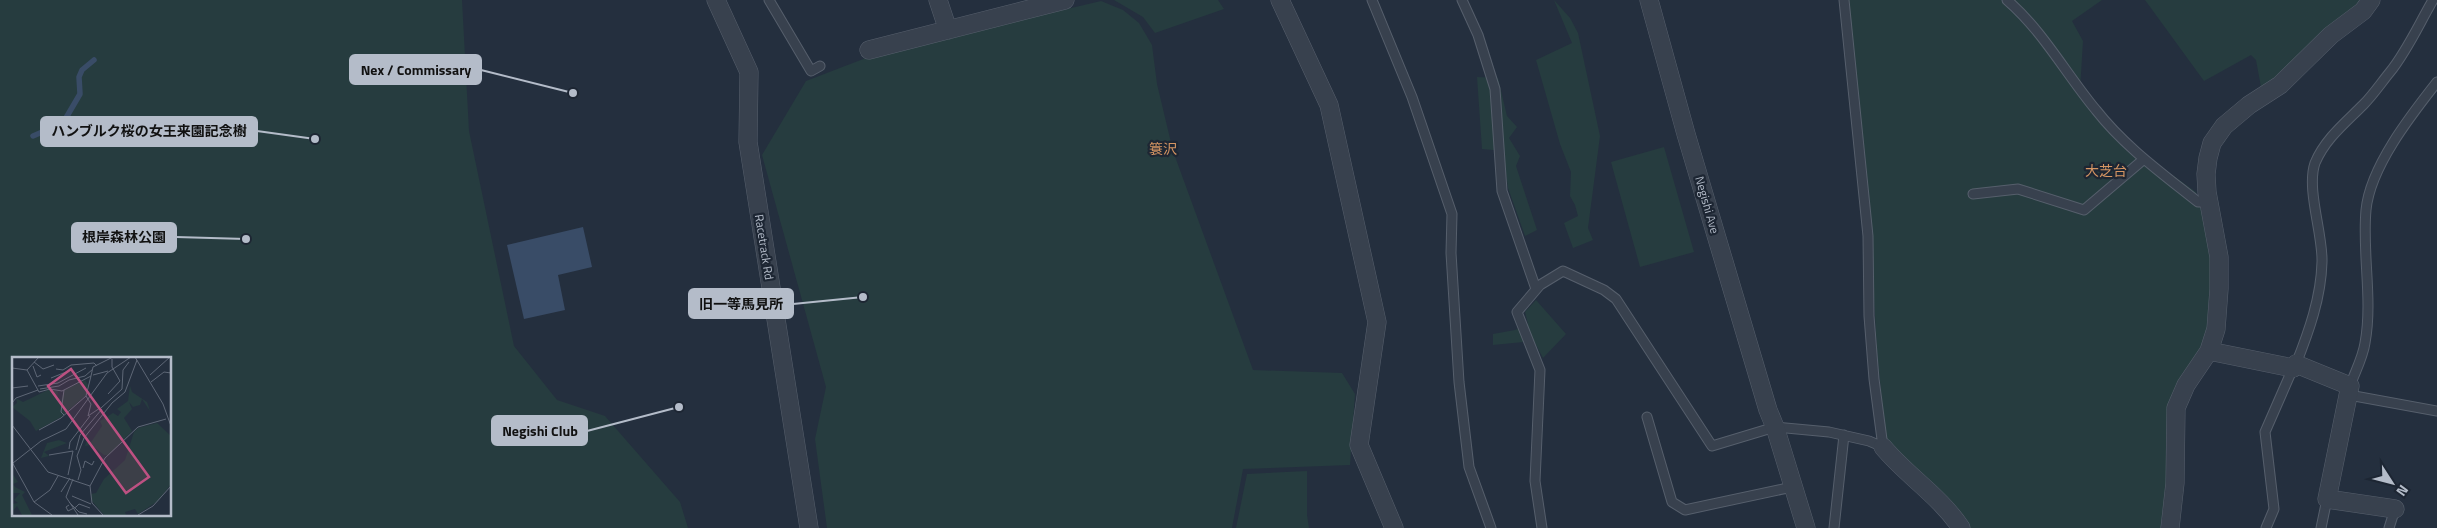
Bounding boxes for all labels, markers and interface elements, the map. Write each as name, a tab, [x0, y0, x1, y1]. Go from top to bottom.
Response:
callout: Nex / Commissary	[350, 55, 481, 84]
text: Nex / Commissary	[361, 59, 471, 80]
callout: ハンブルク桜の女王来園記念樹	[41, 117, 257, 146]
text: ハンブルク桜の女王来園記念樹	[51, 120, 247, 141]
district label: 簑沢	[1149, 138, 1177, 159]
district label: 大芝台	[2085, 160, 2127, 181]
street label: Negishi Ave	[1690, 174, 1725, 236]
street label: Racetrack Rd	[750, 213, 779, 281]
callout: 根岸森林公園	[72, 223, 176, 252]
text: 根岸森林公園	[82, 226, 166, 247]
callout: 旧一等馬見所	[689, 289, 793, 318]
text: 旧一等馬見所	[699, 293, 783, 314]
inset map	[12, 357, 171, 516]
callout: Negishi Club	[492, 416, 587, 445]
text: Negishi Club	[502, 420, 578, 441]
north arrow	[2367, 458, 2417, 508]
text: N	[2392, 481, 2414, 501]

